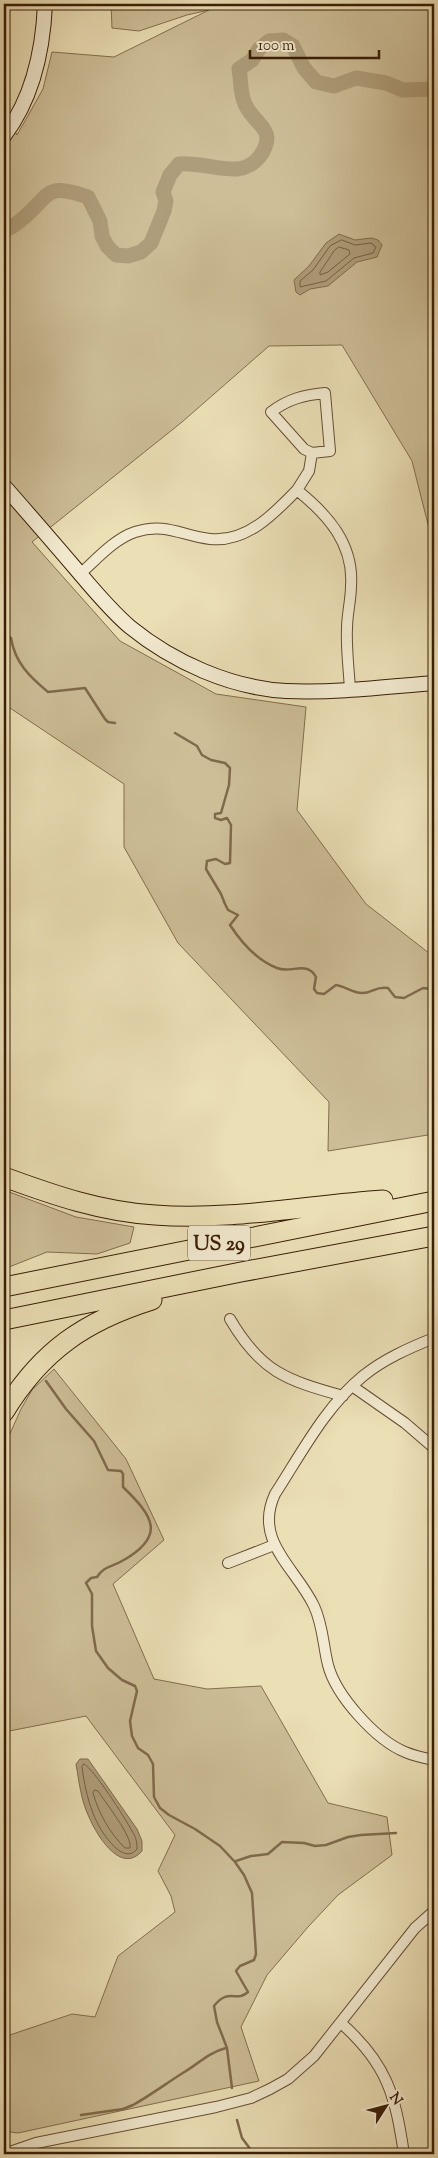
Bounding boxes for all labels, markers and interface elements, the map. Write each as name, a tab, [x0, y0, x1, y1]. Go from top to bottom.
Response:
scale bar	[250, 28, 379, 60]
text: 100 m	[258, 36, 295, 57]
road number: US 29	[188, 1226, 250, 1260]
north arrow	[360, 2080, 410, 2130]
text: N	[384, 2089, 406, 2110]

